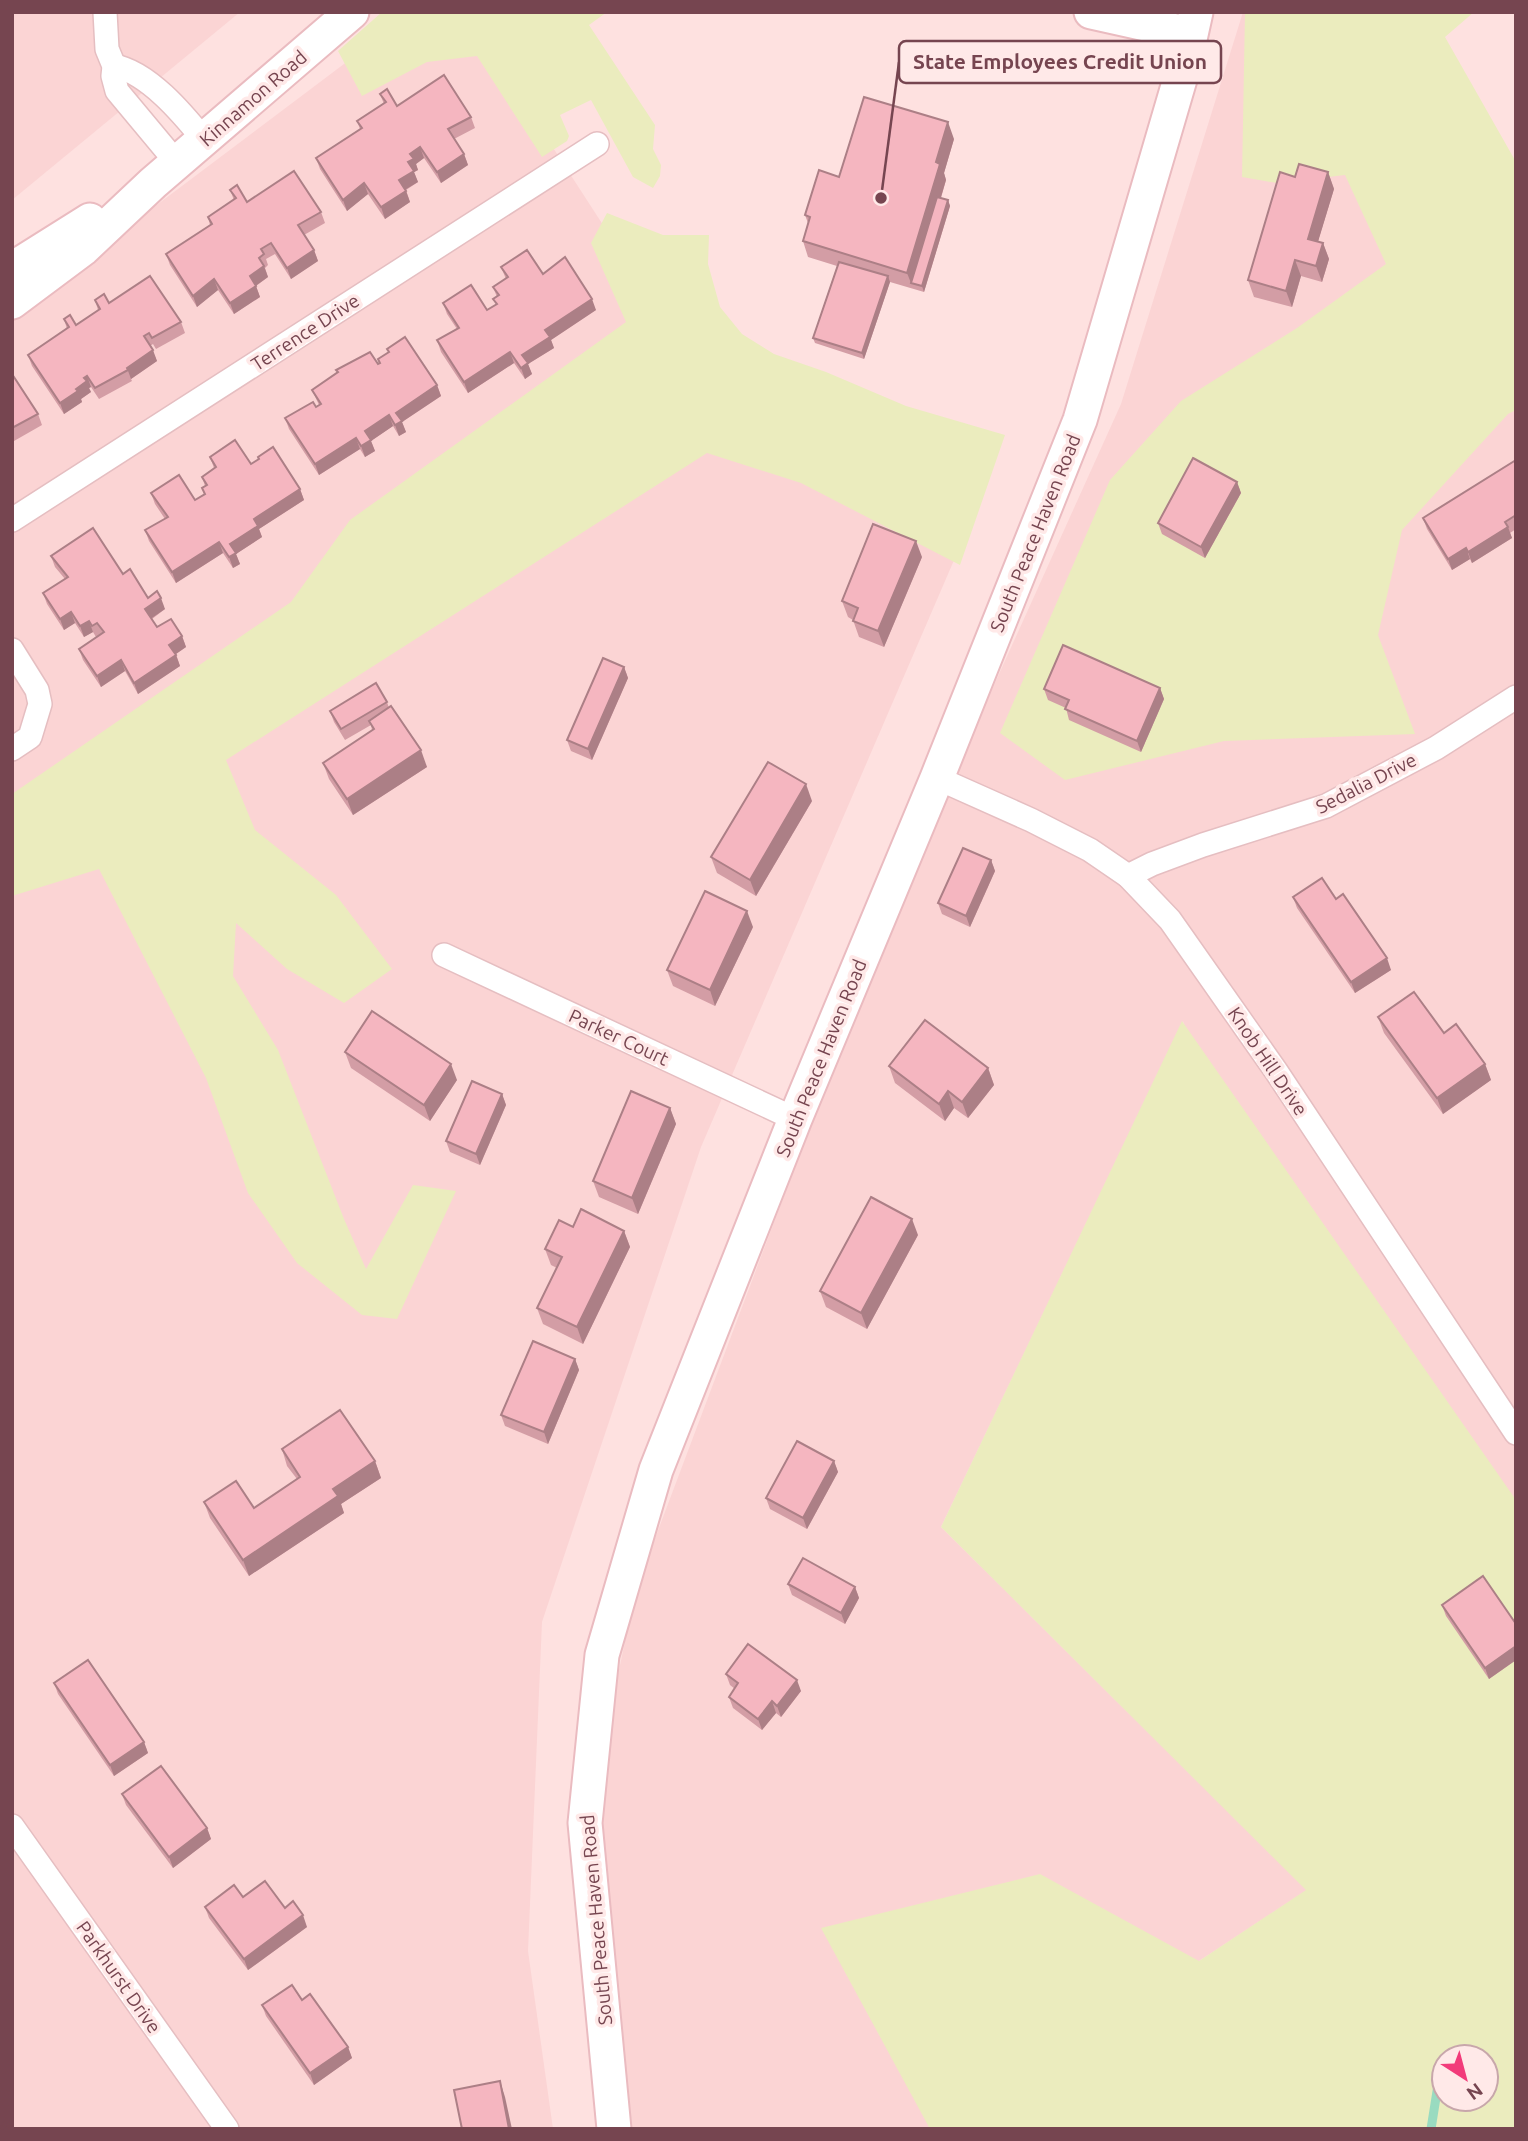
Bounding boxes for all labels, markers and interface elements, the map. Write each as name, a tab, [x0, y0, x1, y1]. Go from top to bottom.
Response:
callout: State Employees Credit Union	[899, 41, 1221, 83]
street label: Kinnamon Road	[195, 46, 311, 150]
text: State Employees Credit Union	[913, 49, 1207, 73]
street label: Terrence Drive	[247, 289, 363, 375]
street label: South Peace Haven Road	[985, 431, 1085, 635]
street label: Sedalia Drive	[1312, 748, 1420, 818]
street label: South Peace Haven Road	[771, 956, 871, 1160]
street label: Knob Hill Drive	[1224, 1003, 1312, 1119]
street label: Parker Court	[566, 1004, 673, 1070]
street label: South Peace Haven Road	[576, 1814, 616, 2026]
street label: Parkhurst Drive	[72, 1917, 166, 2037]
north arrow	[1430, 2043, 1500, 2113]
text: N	[1463, 2079, 1487, 2105]

